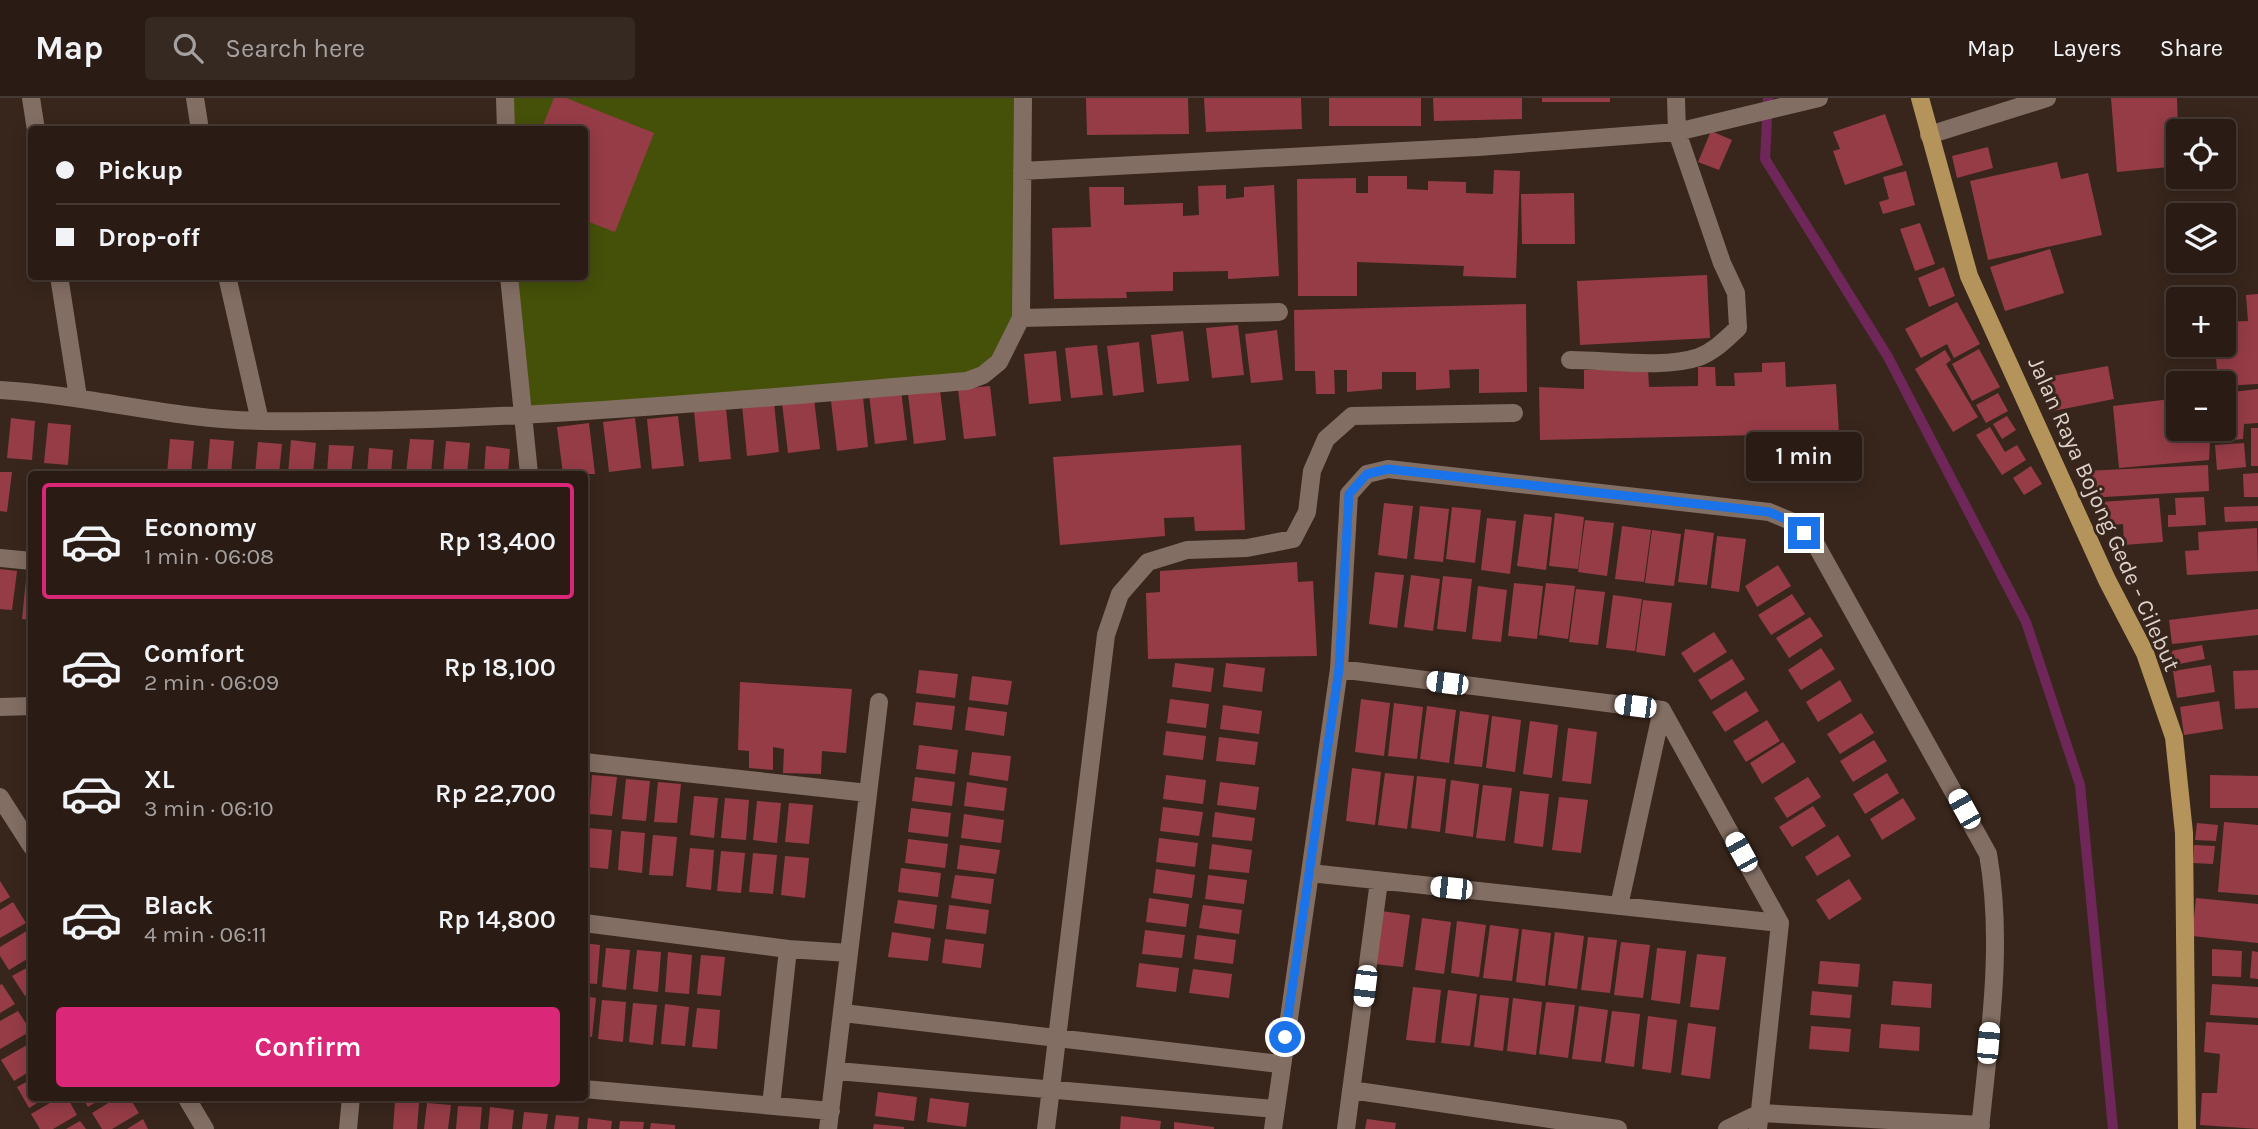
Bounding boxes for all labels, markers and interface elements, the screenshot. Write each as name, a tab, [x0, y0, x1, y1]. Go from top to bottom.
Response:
search box	[145, 17, 635, 80]
text: Map	[35, 29, 103, 67]
icon: search	[169, 29, 207, 67]
text: Search here	[225, 33, 365, 64]
text: Map	[1967, 34, 2015, 62]
text: Layers	[2053, 34, 2122, 62]
text: Share	[2160, 34, 2223, 62]
map controls	[2166, 119, 2236, 441]
button: locate	[2166, 119, 2236, 189]
text: Pickup	[98, 155, 183, 186]
button: layers	[2166, 203, 2236, 273]
text: Drop-off	[98, 222, 200, 253]
button: +	[2166, 287, 2236, 357]
street label: Jalan Raya Bojong Gede - Cilebut	[2022, 353, 2186, 676]
button: −	[2166, 371, 2236, 441]
callout: 1 min	[1746, 432, 1862, 480]
text: 1 min	[1775, 443, 1833, 470]
icon: car	[60, 510, 123, 573]
text: Economy	[144, 512, 256, 543]
route end	[1788, 517, 1820, 549]
text: Rp 13,400	[438, 526, 556, 557]
text: 1 min · 06:08	[144, 543, 274, 570]
icon: car	[60, 636, 123, 699]
text: Comfort	[144, 638, 245, 669]
text: Rp 18,100	[444, 652, 556, 683]
text: 2 min · 06:09	[144, 669, 279, 696]
car	[1425, 670, 1470, 696]
car	[1613, 693, 1658, 719]
icon: car	[60, 762, 123, 825]
text: XL	[144, 764, 175, 795]
text: Rp 22,700	[435, 778, 556, 809]
car	[1945, 786, 1984, 832]
text: 3 min · 06:10	[144, 795, 274, 822]
car	[1722, 829, 1761, 875]
car	[1430, 875, 1473, 901]
icon: car	[60, 888, 123, 951]
text: Black	[144, 890, 213, 921]
text: Rp 14,800	[438, 904, 556, 935]
text: 4 min · 06:11	[144, 921, 267, 948]
car	[1353, 964, 1378, 1008]
button: Confirm	[56, 1007, 560, 1087]
route start	[1269, 1021, 1301, 1053]
car	[1976, 1021, 2001, 1065]

